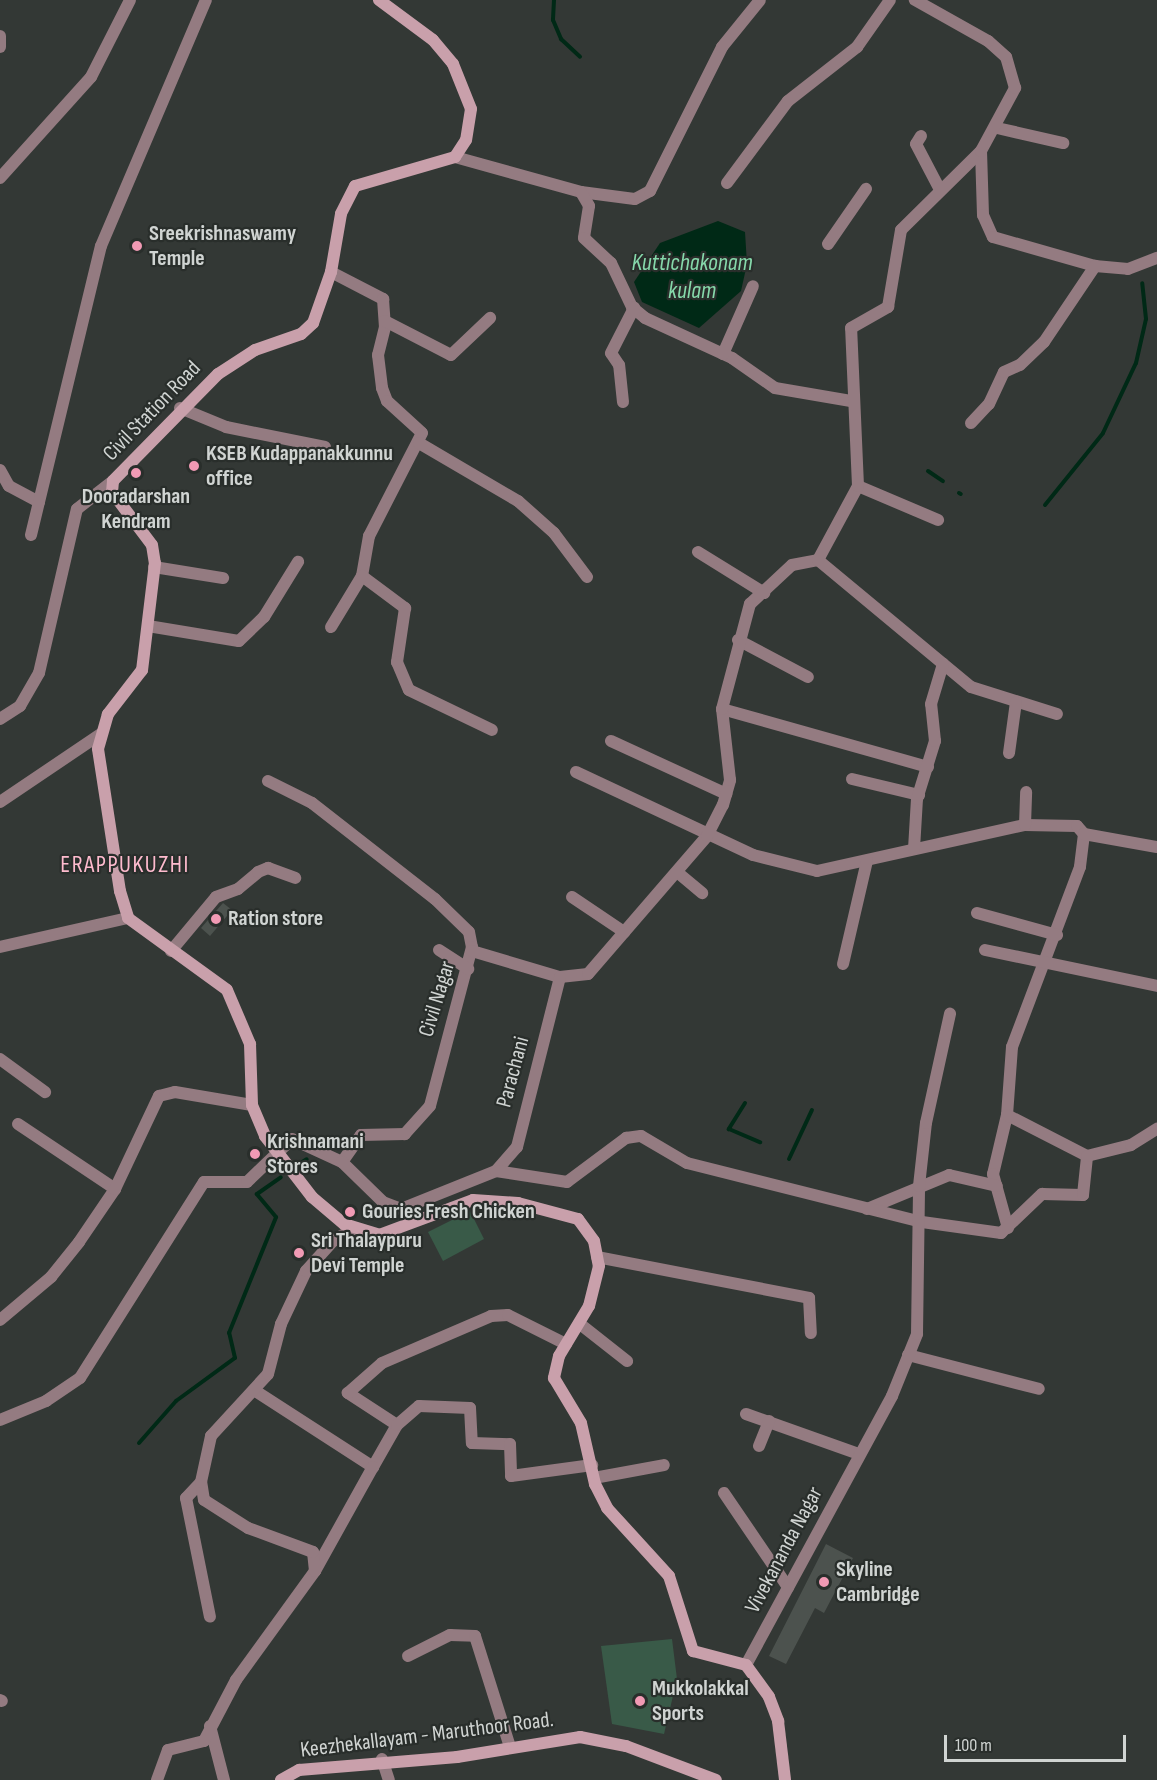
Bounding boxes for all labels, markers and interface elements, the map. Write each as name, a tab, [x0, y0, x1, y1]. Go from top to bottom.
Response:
place label: Sreekrishnaswamy Temple	[149, 220, 296, 272]
marker: Sreekrishnaswamy Temple	[130, 239, 144, 253]
water label: Kuttichakonam kulam	[631, 249, 753, 305]
street label: Civil Station Road	[98, 355, 206, 467]
place label: KSEB Kudappanakkunnu office	[206, 440, 393, 492]
marker: KSEB Kudappanakkunnu office	[187, 459, 201, 473]
marker: Dooradarshan Kendram	[129, 466, 143, 480]
place label: Dooradarshan Kendram	[82, 483, 190, 534]
district label: ERAPPUKUZHI	[60, 851, 190, 879]
place label: Ration store	[228, 906, 323, 932]
marker: Ration store	[209, 912, 223, 926]
street label: Civil Nagar	[413, 958, 461, 1040]
street label: Parachani	[491, 1034, 535, 1110]
place label: Krishnamani Stores	[267, 1128, 364, 1180]
marker: Krishnamani Stores	[248, 1147, 262, 1161]
place label: Gouries Fresh Chicken	[362, 1199, 535, 1225]
marker: Gouries Fresh Chicken	[343, 1205, 357, 1219]
place label: Sri Thalaypuru Devi Temple	[311, 1227, 422, 1278]
marker: Sri Thalaypuru Devi Temple	[292, 1246, 306, 1260]
street label: Vivekananda Nagar	[740, 1482, 828, 1618]
place label: Skyline Cambridge	[836, 1556, 920, 1608]
marker: Skyline Cambridge	[817, 1575, 831, 1589]
place label: Mukkolakkal Sports	[652, 1675, 749, 1726]
marker: Mukkolakkal Sports	[633, 1694, 647, 1708]
street label: Keezhekallayam - Maruthoor Road.	[299, 1706, 555, 1764]
scale bar	[947, 1723, 1128, 1761]
text: 100 m	[955, 1735, 992, 1756]

